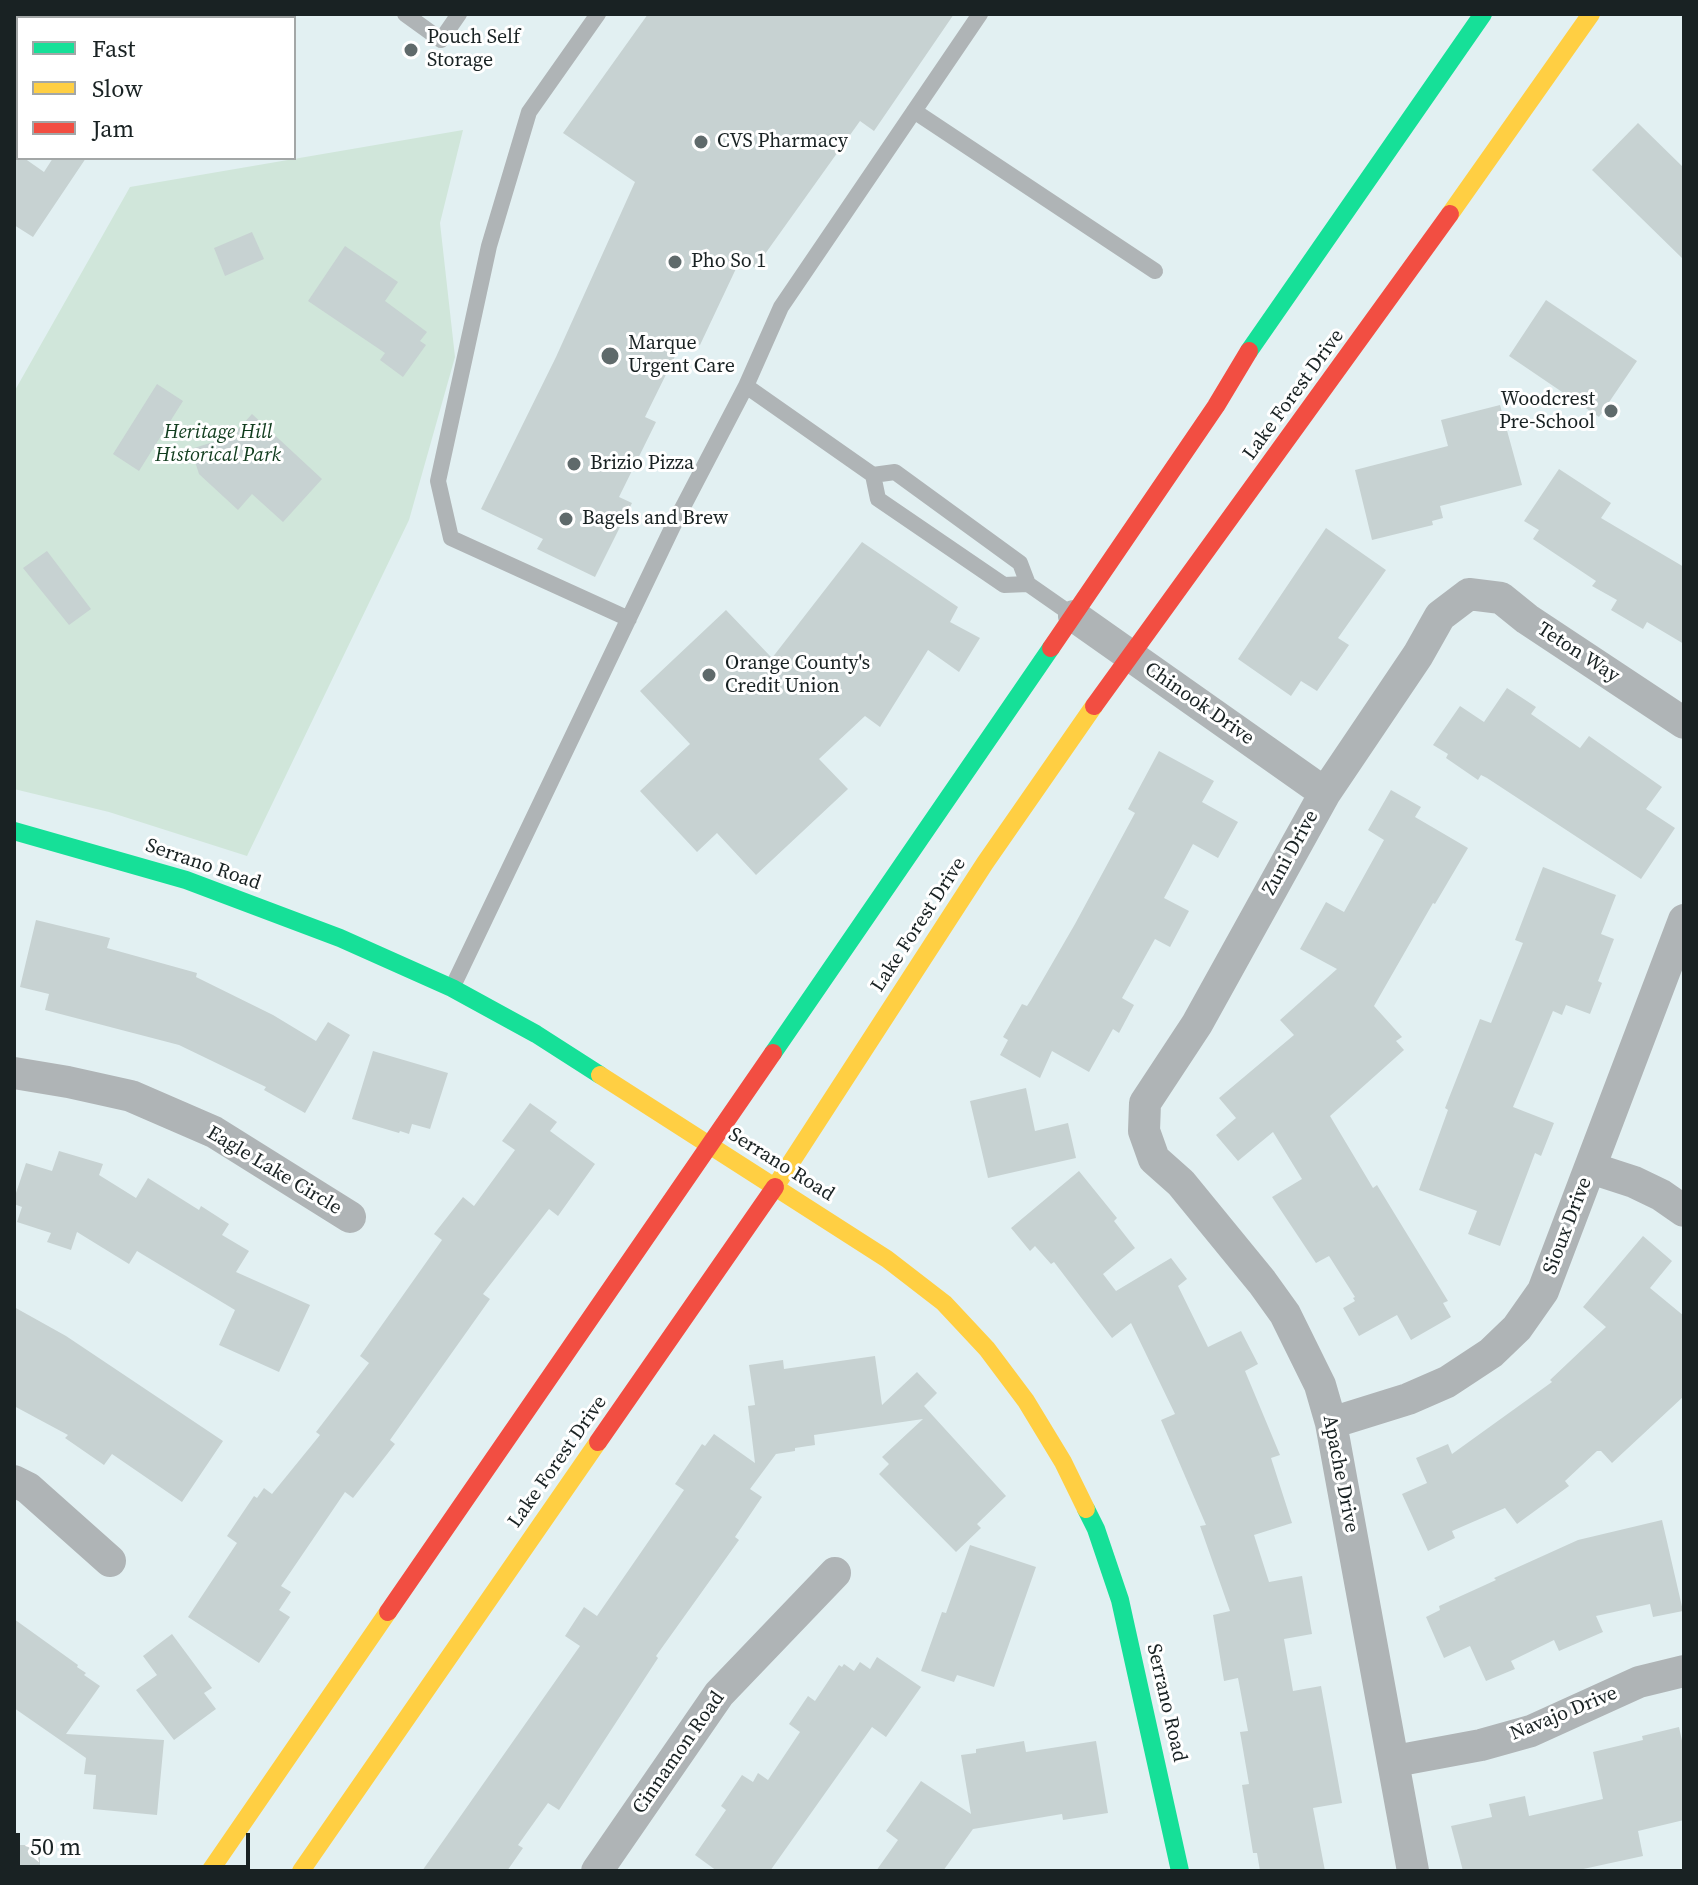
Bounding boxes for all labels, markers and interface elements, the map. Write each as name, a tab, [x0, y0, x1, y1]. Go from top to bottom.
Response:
legend	[16, 16, 296, 160]
place label: Pouch Self Storage	[427, 26, 520, 73]
text: Fast	[92, 32, 135, 65]
marker: Pouch Self Storage	[402, 41, 420, 59]
text: Slow	[92, 72, 143, 105]
text: Jam	[92, 112, 134, 145]
place label: CVS Pharmacy	[717, 130, 848, 154]
marker: CVS Pharmacy	[692, 133, 710, 151]
place label: Pho So 1	[691, 250, 766, 274]
marker: Pho So 1	[666, 253, 684, 271]
street label: Lake Forest Drive	[1239, 325, 1349, 465]
place label: Marque Urgent Care	[628, 332, 735, 379]
marker: Marque Urgent Care	[599, 345, 621, 367]
place label: Woodcrest Pre-School	[1499, 388, 1595, 435]
marker: Woodcrest Pre-School	[1602, 402, 1620, 420]
park label: Heritage Hill Historical Park	[155, 421, 281, 468]
place label: Brizio Pizza	[590, 452, 694, 476]
marker: Brizio Pizza	[565, 455, 583, 473]
place label: Bagels and Brew	[582, 507, 728, 531]
marker: Bagels and Brew	[557, 510, 575, 528]
street label: Teton Way	[1532, 618, 1624, 688]
place label: Orange County's Credit Union	[725, 652, 870, 699]
street label: Chinook Drive	[1140, 657, 1258, 751]
marker: Orange County's Credit Union	[700, 666, 718, 684]
street label: Zuni Drive	[1258, 806, 1324, 900]
street label: Serrano Road	[142, 834, 264, 896]
street label: Lake Forest Drive	[867, 853, 971, 997]
street label: Eagle Lake Circle	[202, 1121, 346, 1221]
street label: Serrano Road	[724, 1123, 838, 1207]
street label: Sioux Drive	[1539, 1174, 1597, 1278]
street label: Lake Forest Drive	[504, 1391, 612, 1533]
street label: Apache Drive	[1317, 1413, 1363, 1535]
street label: Serrano Road	[1141, 1642, 1191, 1764]
street label: Navajo Drive	[1507, 1682, 1621, 1746]
street label: Cinnamon Road	[628, 1687, 730, 1819]
scale bar	[20, 1817, 254, 1867]
text: 50 m	[30, 1830, 81, 1863]

